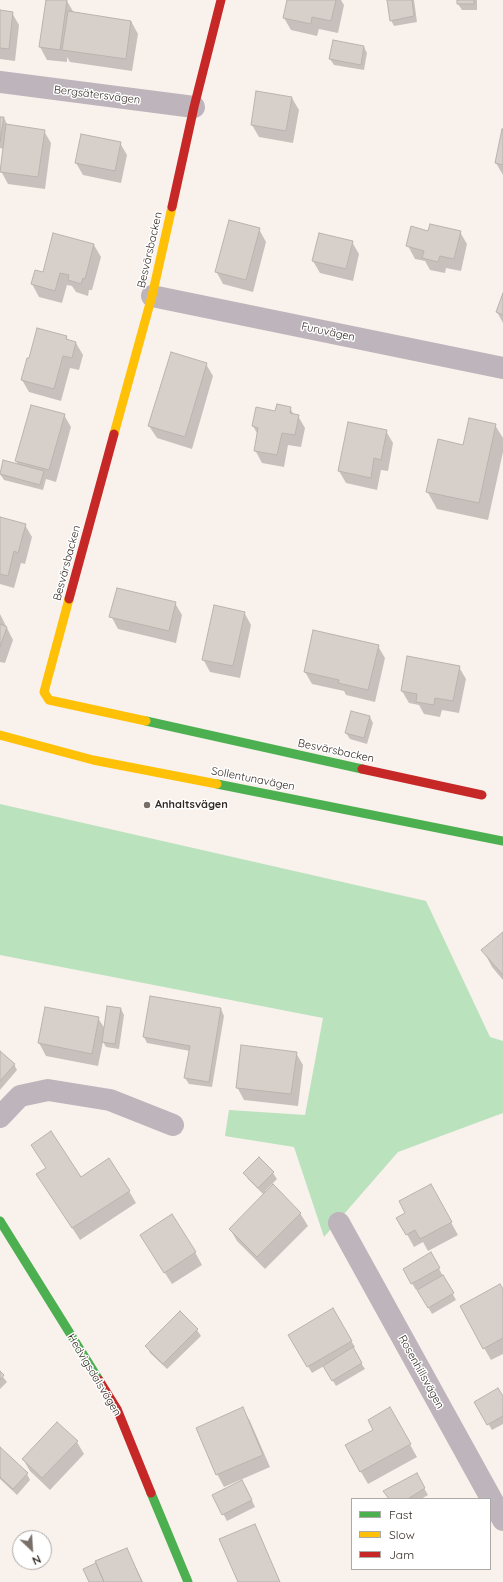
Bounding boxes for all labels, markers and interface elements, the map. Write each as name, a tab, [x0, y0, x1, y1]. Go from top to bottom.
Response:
street label: Bergsätersvägen	[53, 83, 141, 107]
street label: Besvärsbacken	[135, 211, 165, 289]
street label: Furuvägen	[300, 320, 356, 344]
street label: Besvärsbacken	[51, 524, 83, 602]
street label: Besvärsbacken	[297, 736, 375, 766]
street label: Sollentunavägen	[210, 764, 296, 794]
place label: Anhaltsvägen	[155, 798, 228, 812]
marker: Anhaltsvägen	[142, 800, 152, 810]
street label: Hedvigsdalsvägen	[64, 1331, 124, 1419]
street label: Rosenhillsvägen	[395, 1333, 447, 1411]
legend	[351, 1498, 491, 1570]
text: Fast	[389, 1507, 413, 1522]
text: Slow	[389, 1527, 415, 1542]
north arrow	[12, 1530, 52, 1570]
text: Jam	[389, 1547, 414, 1562]
text: N	[30, 1552, 43, 1568]

